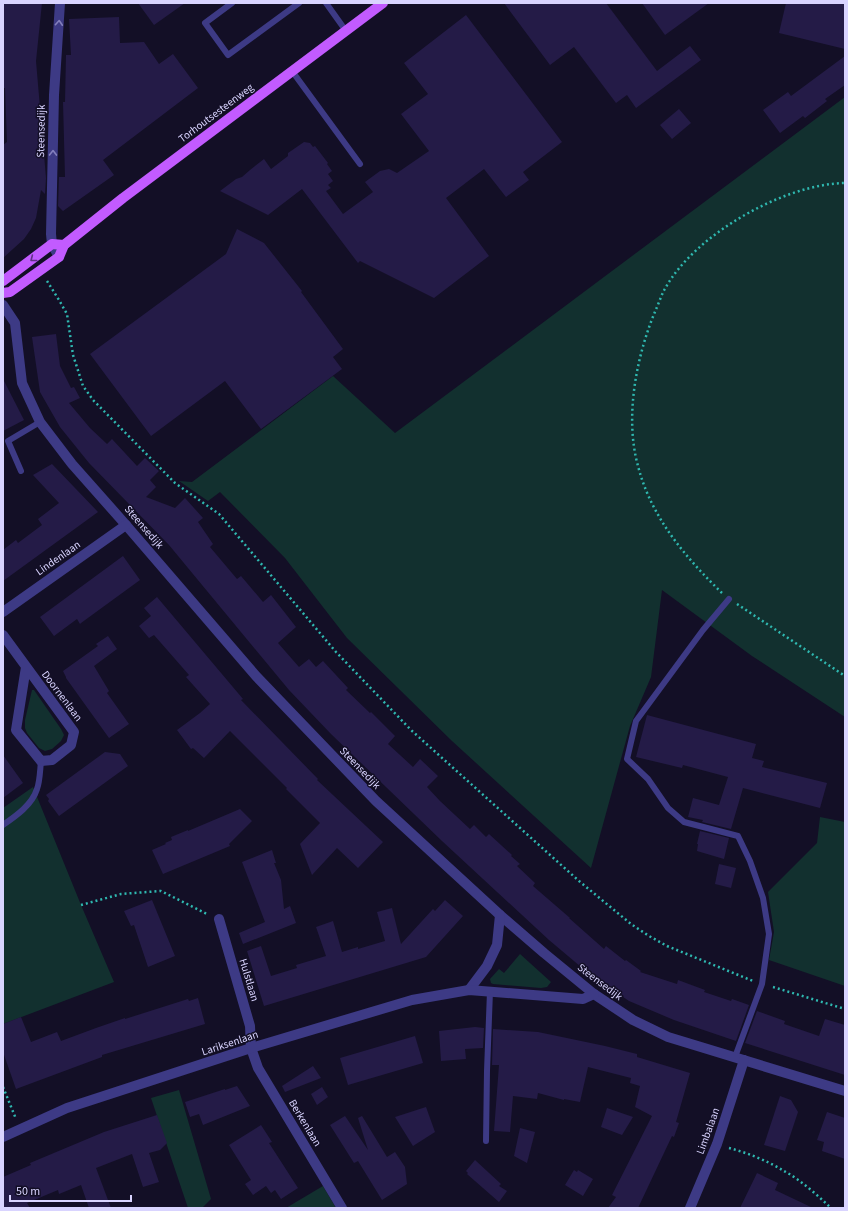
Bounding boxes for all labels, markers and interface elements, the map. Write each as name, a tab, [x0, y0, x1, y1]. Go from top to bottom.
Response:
one-way arrow	[54, 20, 63, 26]
street label: Torhoutsesteenweg	[175, 80, 257, 146]
street label: Steensedijk	[33, 104, 49, 158]
one-way arrow	[49, 150, 57, 156]
one-way arrow	[30, 254, 37, 261]
street label: Steensedijk	[121, 502, 167, 552]
street label: Lindenlaan	[33, 537, 83, 579]
street label: Doornenlaan	[38, 668, 86, 724]
street label: Steensedijk	[336, 744, 384, 793]
street label: Hulstlaan	[235, 957, 263, 1003]
street label: Steensedijk	[574, 960, 626, 1004]
street label: Lariksenlaan	[200, 1027, 260, 1059]
street label: Berkenlaan	[285, 1097, 325, 1149]
street label: Limbalaan	[693, 1106, 723, 1156]
scale bar	[10, 1177, 131, 1203]
text: 50 m	[16, 1183, 40, 1200]

